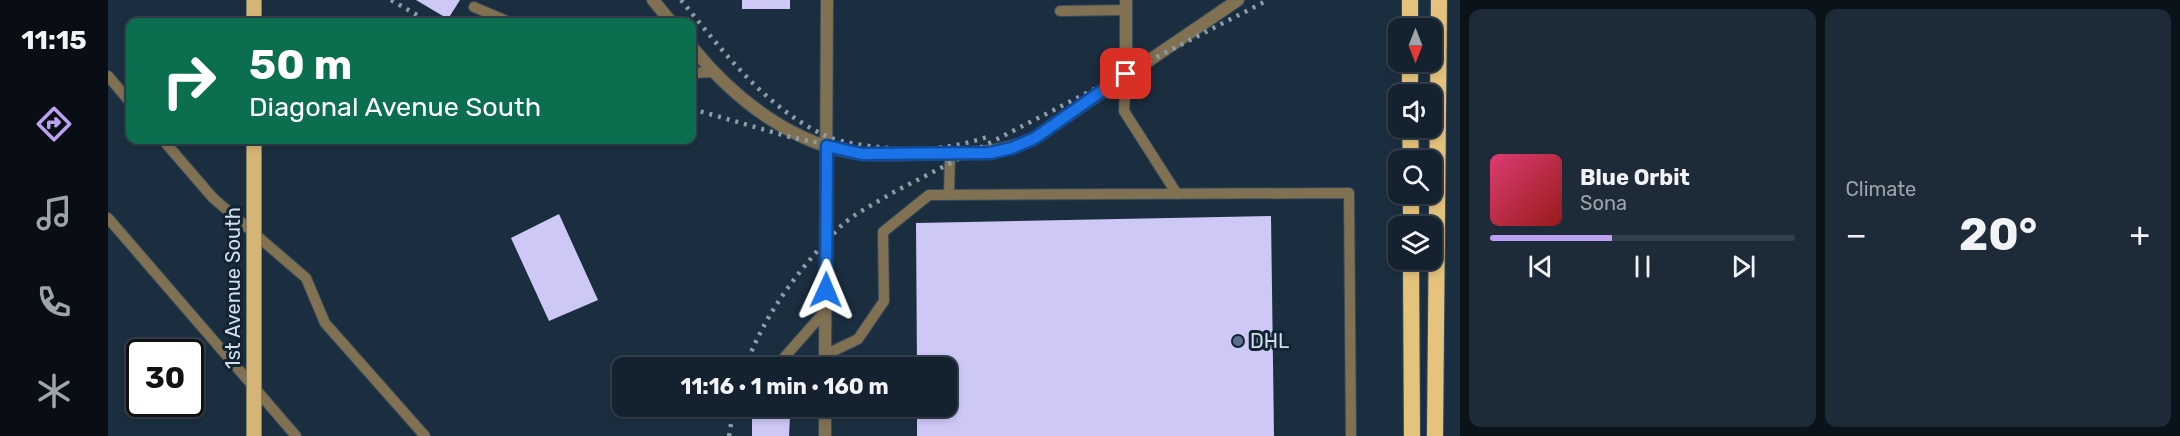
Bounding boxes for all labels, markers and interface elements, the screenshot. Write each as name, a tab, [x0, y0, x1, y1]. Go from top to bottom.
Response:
north arrow	[1388, 18, 1442, 72]
map controls	[1388, 18, 1442, 270]
text: 11:15	[21, 24, 87, 56]
text: 50 m	[249, 40, 352, 90]
icon: right	[150, 42, 228, 120]
pin	[1100, 48, 1151, 99]
icon: arrive	[1109, 57, 1142, 90]
button: sound	[1388, 84, 1442, 138]
text: Diagonal Avenue South	[249, 91, 541, 123]
icon: directions	[33, 103, 75, 145]
button: search	[1388, 150, 1442, 204]
text: Blue Orbit	[1580, 164, 1690, 191]
text: Climate	[1846, 177, 1916, 201]
text: Sona	[1580, 191, 1627, 215]
icon: music	[33, 192, 75, 234]
street label: 1st Avenue South	[221, 207, 245, 369]
text: 20°	[1959, 208, 2037, 261]
text: −	[1846, 215, 1867, 254]
text: +	[2129, 215, 2150, 254]
button: layers	[1388, 216, 1442, 270]
icon: previous	[1524, 250, 1557, 283]
icon: pause	[1626, 250, 1659, 283]
icon: next	[1727, 250, 1760, 283]
position arrow	[794, 258, 858, 322]
icon: phone	[33, 281, 75, 323]
place label: DHL	[1250, 329, 1289, 353]
marker: DHL	[1231, 334, 1245, 348]
speed limit sign: 30	[126, 339, 204, 417]
icon: climate	[33, 370, 75, 412]
text: 11:16 · 1 min · 160 m	[680, 373, 889, 400]

